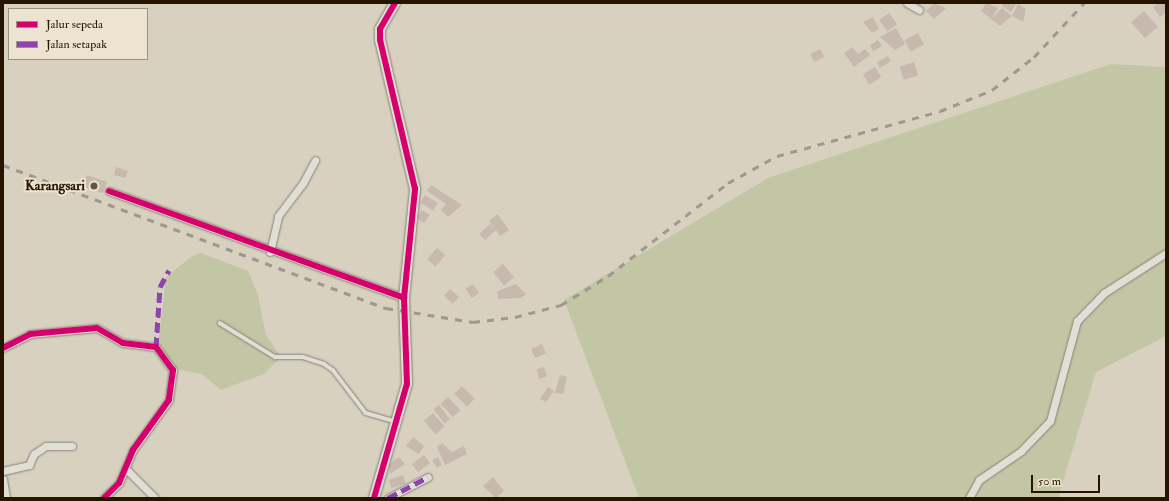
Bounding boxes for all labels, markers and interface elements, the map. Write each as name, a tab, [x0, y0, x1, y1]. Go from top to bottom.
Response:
legend	[8, 8, 148, 60]
text: Jalur sepeda	[46, 17, 103, 32]
text: Jalan setapak	[46, 37, 107, 52]
place label: Karangsari	[25, 178, 85, 194]
marker: Karangsari	[88, 180, 100, 192]
scale bar	[1033, 467, 1102, 493]
text: 50 m	[1038, 474, 1061, 489]

